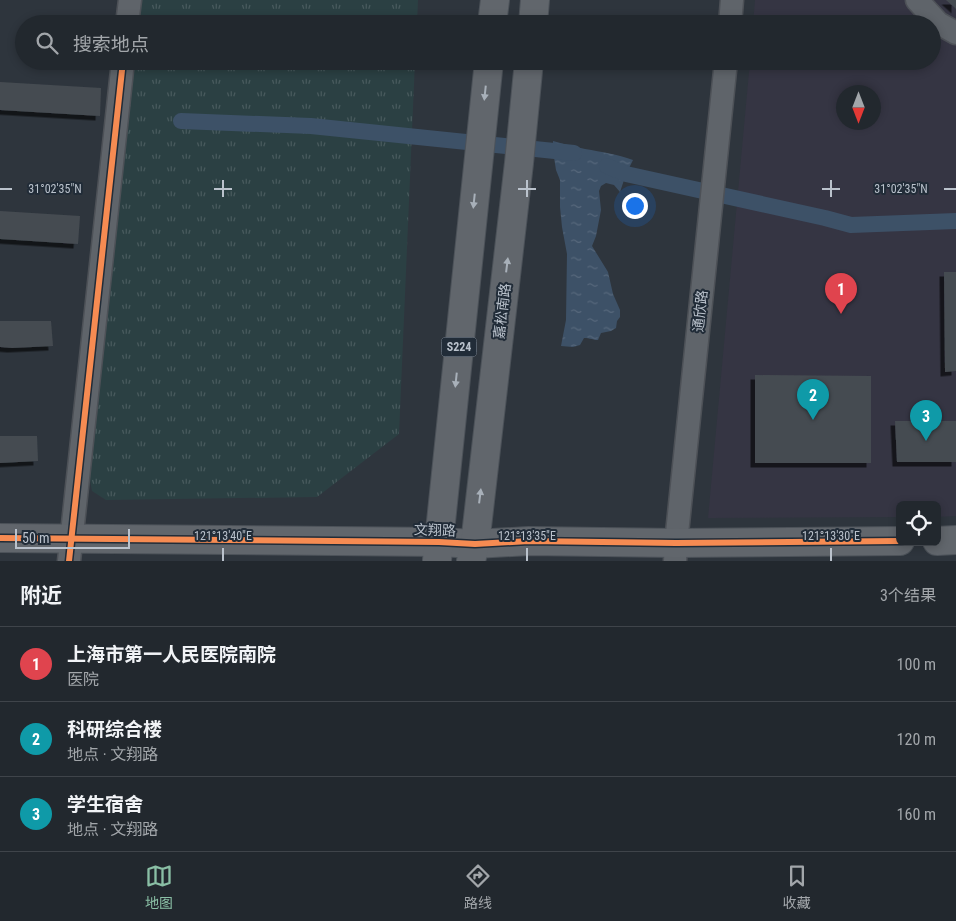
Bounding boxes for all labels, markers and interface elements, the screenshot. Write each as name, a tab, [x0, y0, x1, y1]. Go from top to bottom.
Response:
search box	[15, 15, 941, 70]
icon: search	[33, 29, 61, 57]
text: 搜索地点	[73, 33, 149, 56]
one-way arrow	[481, 85, 489, 101]
north arrow	[836, 85, 881, 130]
text: 31°02'35"N	[28, 182, 82, 196]
text: 31°02'35"N	[874, 182, 928, 196]
your location	[622, 193, 648, 219]
one-way arrow	[470, 194, 478, 210]
one-way arrow	[503, 256, 511, 272]
pin: 1	[825, 273, 857, 314]
street label: 嘉松南路	[491, 282, 513, 340]
street label: 通欣路	[690, 289, 710, 333]
road number: S224	[442, 338, 476, 357]
one-way arrow	[452, 373, 460, 389]
pin: 2	[797, 379, 829, 420]
pin: 3	[910, 400, 942, 441]
one-way arrow	[476, 487, 484, 503]
map controls	[896, 501, 941, 546]
button: locate	[896, 501, 941, 546]
street label: 文翔路	[414, 521, 456, 539]
scale bar	[15, 526, 130, 549]
text: 121°13'40"E	[194, 529, 252, 543]
text: 121°13'35"E	[498, 529, 556, 543]
text: 121°13'30"E	[802, 529, 860, 543]
text: 50 m	[22, 530, 50, 546]
text: 附近	[20, 584, 62, 608]
text: 3个结果	[880, 586, 936, 605]
text: 上海市第一人民医院南院	[67, 643, 276, 666]
text: 1	[32, 655, 40, 674]
text: 100 m	[897, 655, 936, 674]
text: 医院	[67, 670, 99, 689]
text: 科研综合楼	[67, 718, 162, 741]
text: 2	[32, 730, 40, 749]
text: 120 m	[897, 730, 936, 749]
text: 地点 · 文翔路	[67, 745, 158, 764]
text: 学生宿舍	[67, 793, 143, 816]
text: 3	[32, 805, 40, 824]
text: 160 m	[897, 805, 936, 824]
text: 地点 · 文翔路	[67, 820, 158, 839]
tab: 地图	[145, 862, 173, 912]
tab: 路线	[464, 862, 492, 912]
tab: 收藏	[783, 862, 811, 912]

